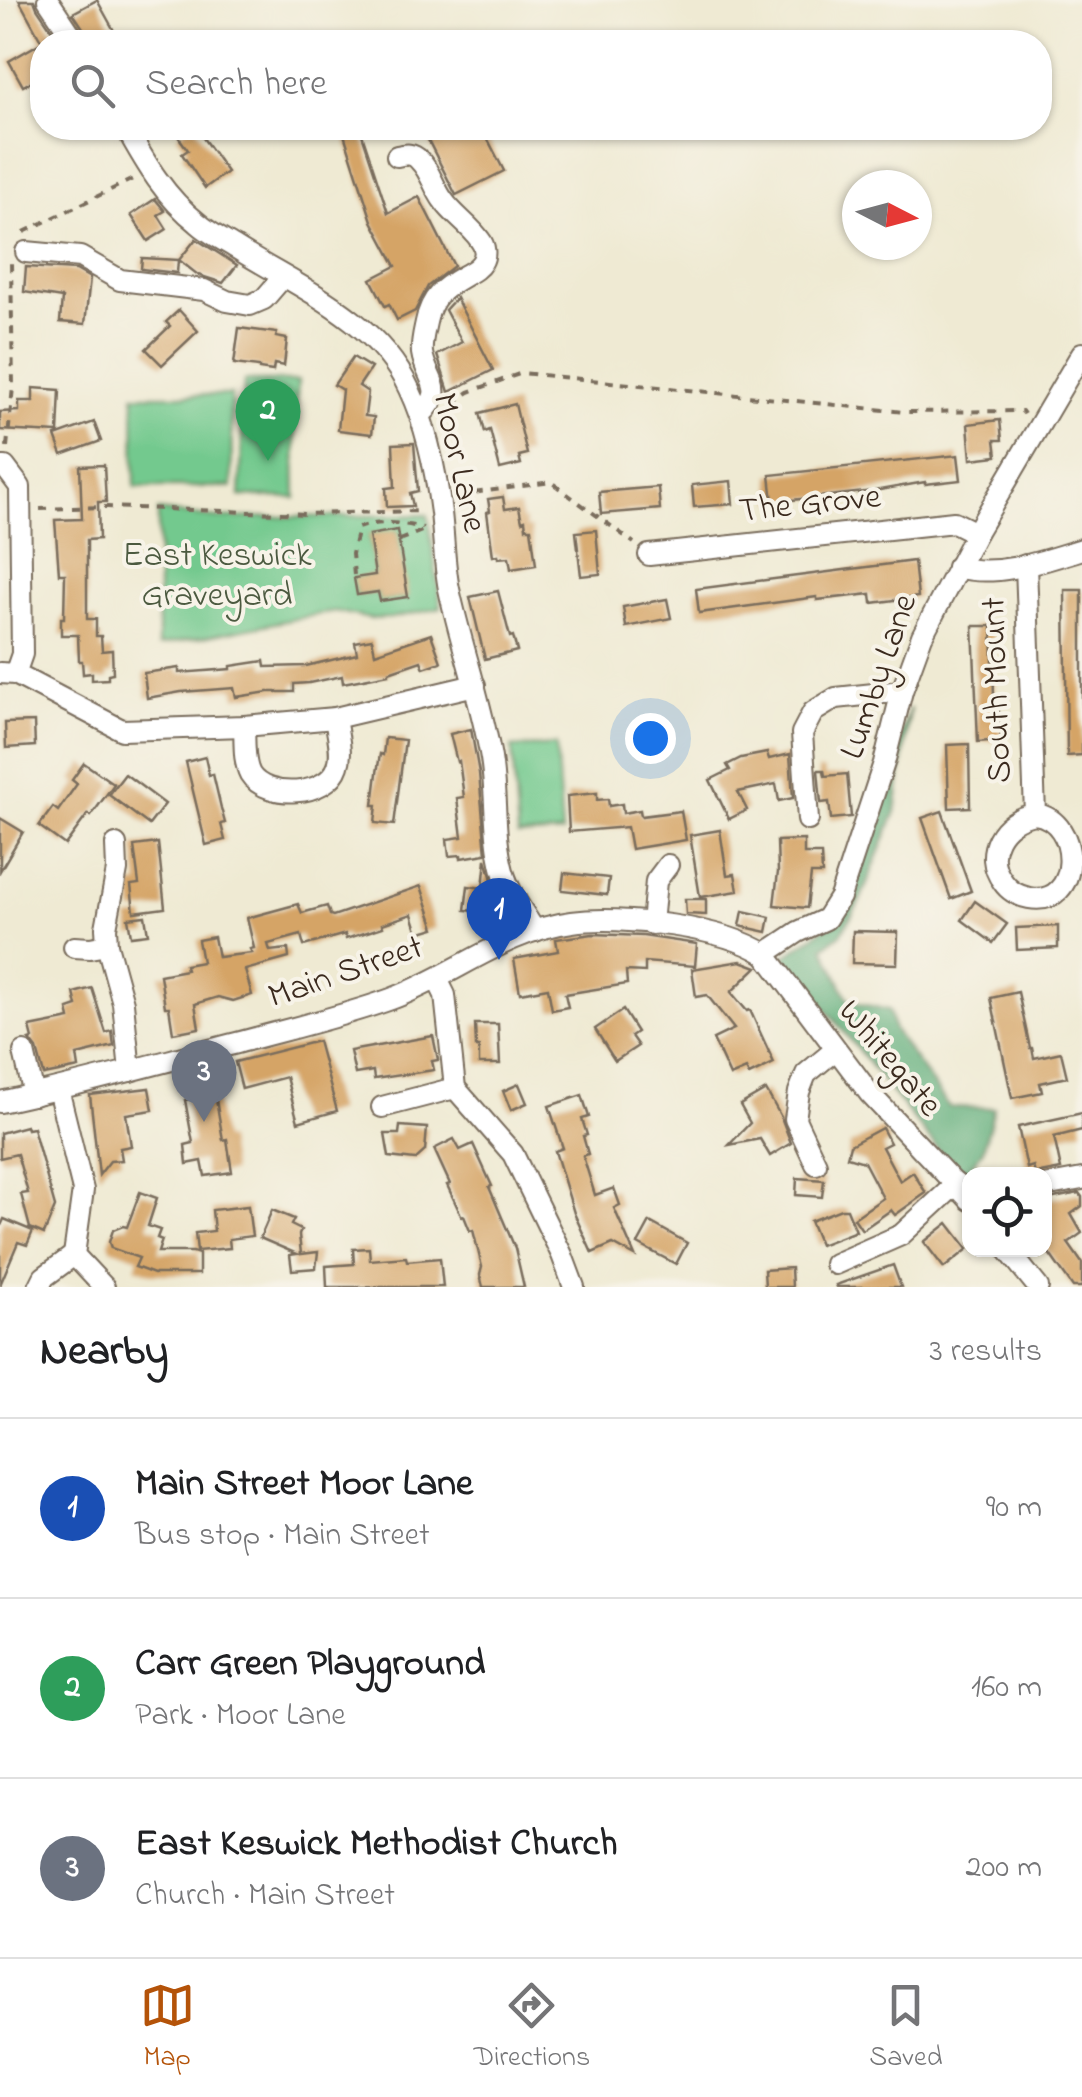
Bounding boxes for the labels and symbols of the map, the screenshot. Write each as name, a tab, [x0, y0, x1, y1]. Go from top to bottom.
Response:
north arrow	[842, 170, 932, 260]
pin: 2	[236, 378, 300, 461]
street label: Moor Lane	[417, 388, 499, 538]
street label: The Grove	[737, 472, 884, 538]
park label: East Keswick Graveyard	[122, 531, 312, 622]
street label: Lumby Lane	[828, 587, 932, 766]
street label: South Mount	[969, 596, 1027, 784]
your location	[625, 713, 676, 764]
pin: 1	[466, 878, 532, 960]
street label: Main Street	[262, 923, 430, 1023]
street label: Whitegate	[825, 989, 954, 1129]
pin: 3	[172, 1040, 236, 1122]

